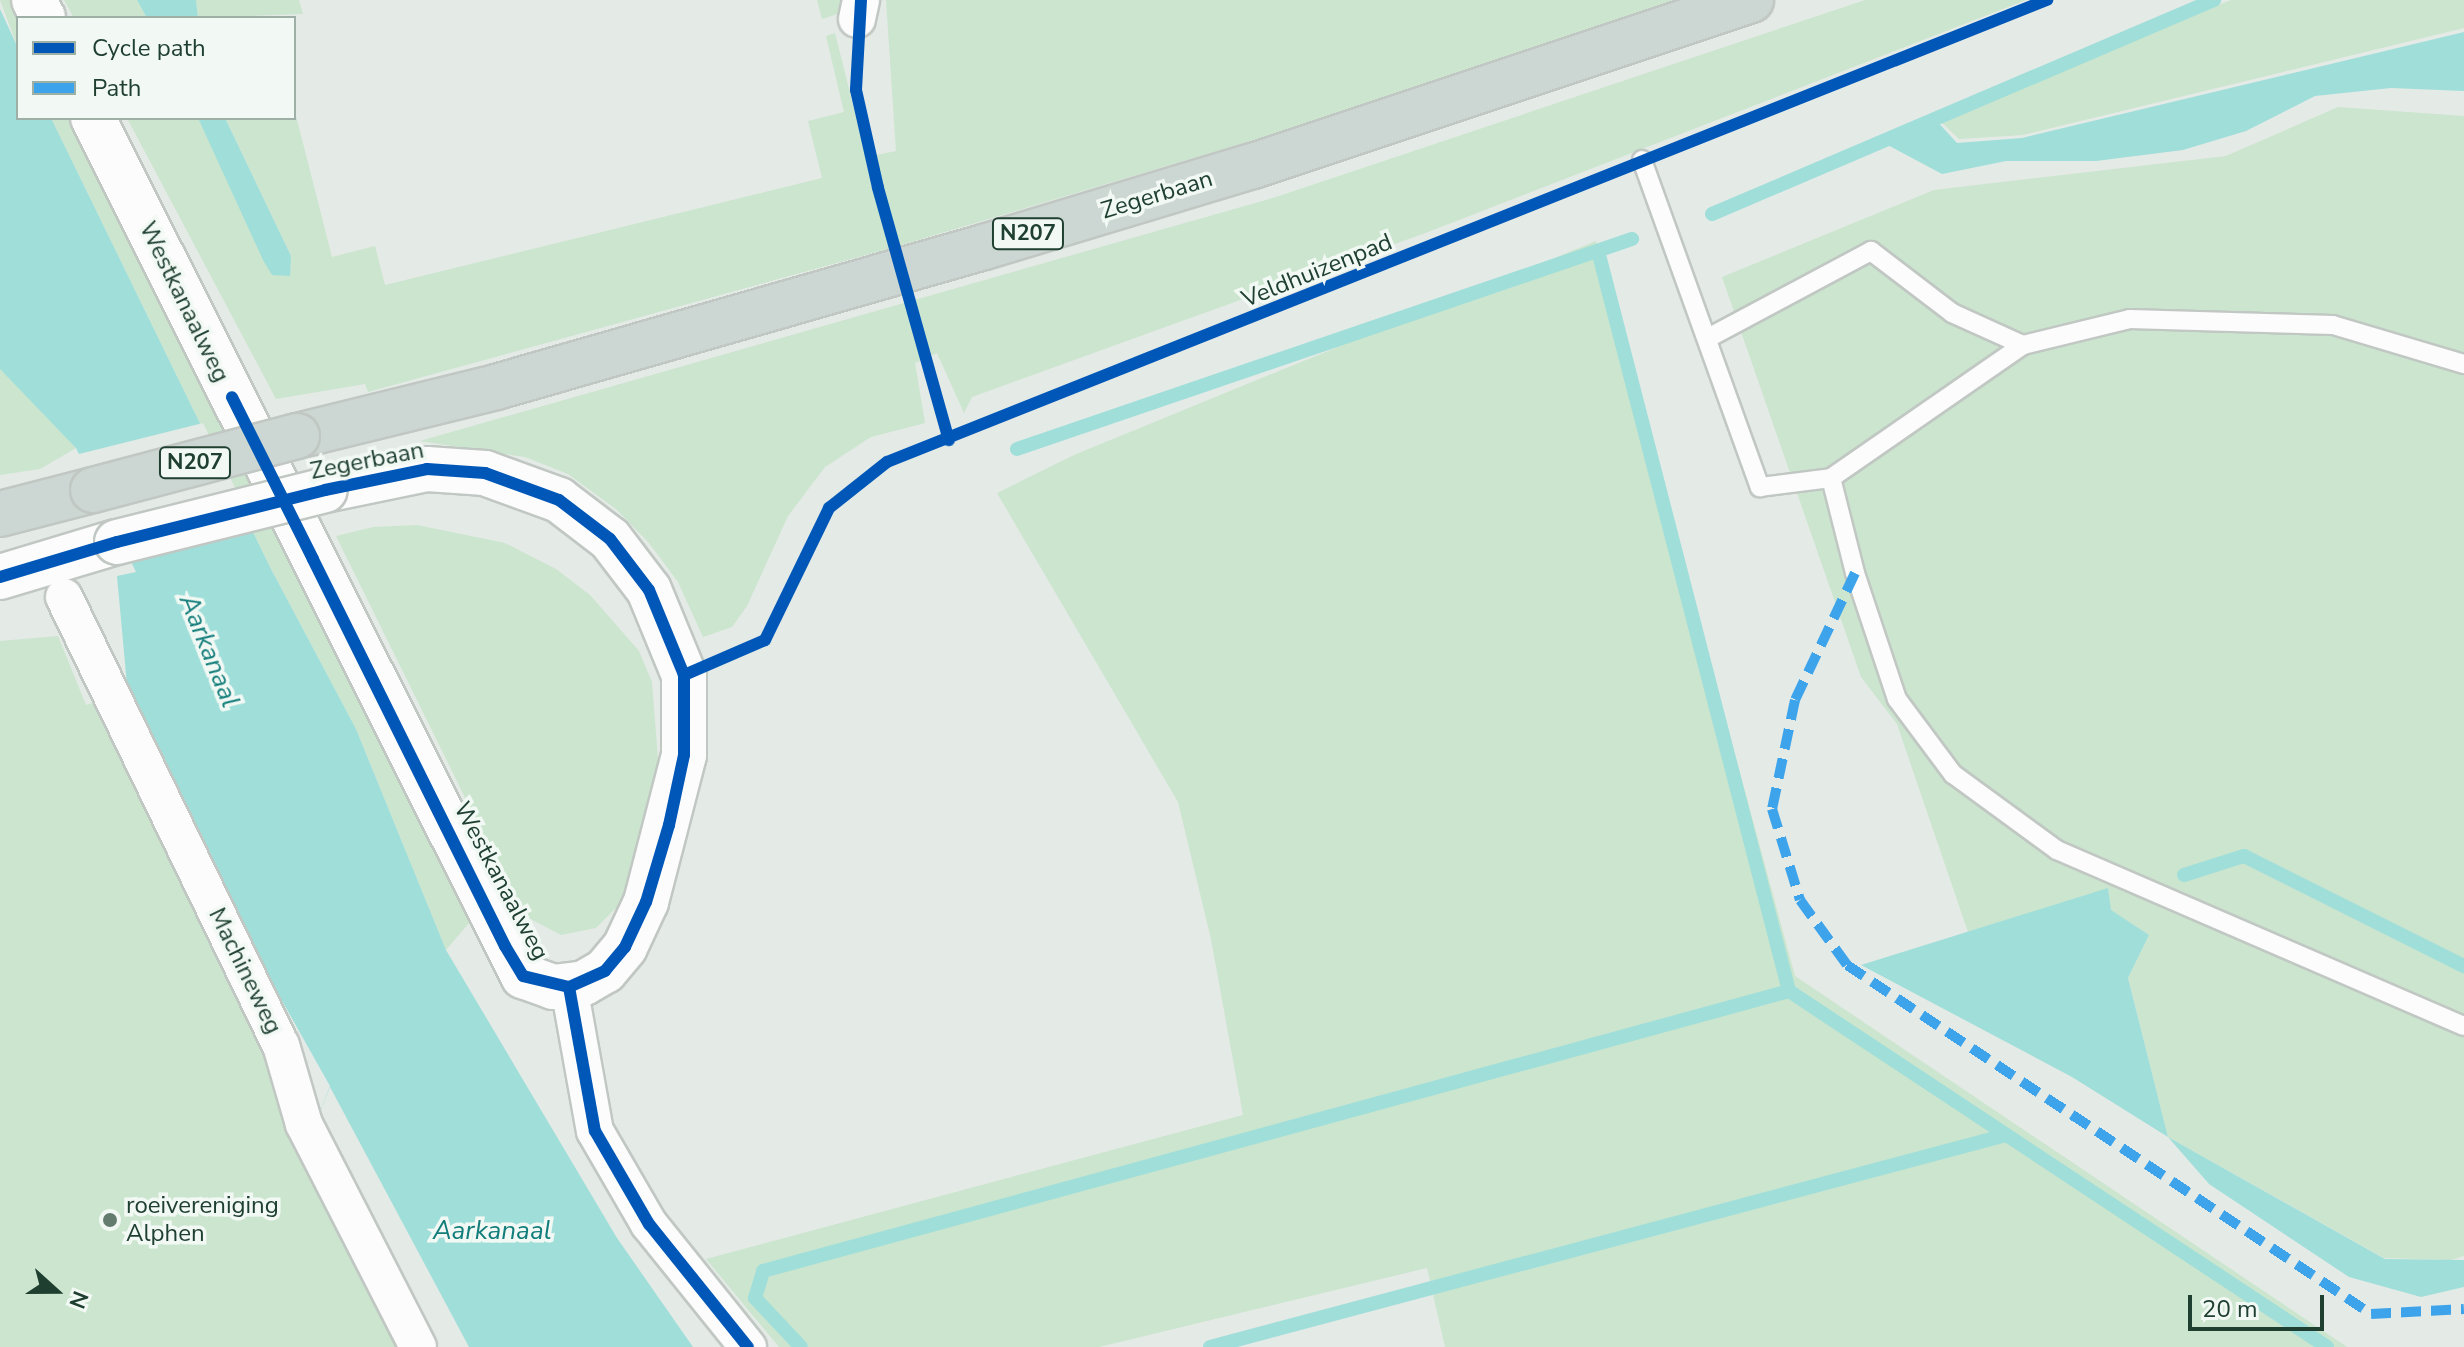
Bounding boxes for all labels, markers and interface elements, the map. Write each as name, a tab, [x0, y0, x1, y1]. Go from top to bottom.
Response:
legend	[16, 16, 296, 120]
text: Cycle path	[92, 32, 206, 64]
text: Path	[92, 72, 141, 104]
street label: Zegerbaan	[1098, 164, 1216, 226]
road number: N207	[990, 216, 1066, 252]
street label: Westkanaalweg	[133, 217, 235, 387]
street label: Veldhuizenpad	[1238, 228, 1396, 314]
street label: Zegerbaan	[308, 436, 426, 486]
road number: N207	[157, 445, 233, 481]
water label: Aarkanaal	[172, 590, 246, 712]
street label: Westkanaalweg	[447, 797, 555, 965]
street label: Machineweg	[202, 903, 288, 1039]
place label: roeivereniging Alphen	[126, 1192, 279, 1248]
marker: roeivereniging Alphen	[101, 1211, 119, 1229]
water label: Aarkanaal	[433, 1215, 551, 1247]
north arrow	[16, 1251, 96, 1331]
scale bar	[2192, 1279, 2328, 1329]
text: N	[61, 1287, 95, 1313]
text: 20 m	[2202, 1293, 2258, 1325]

